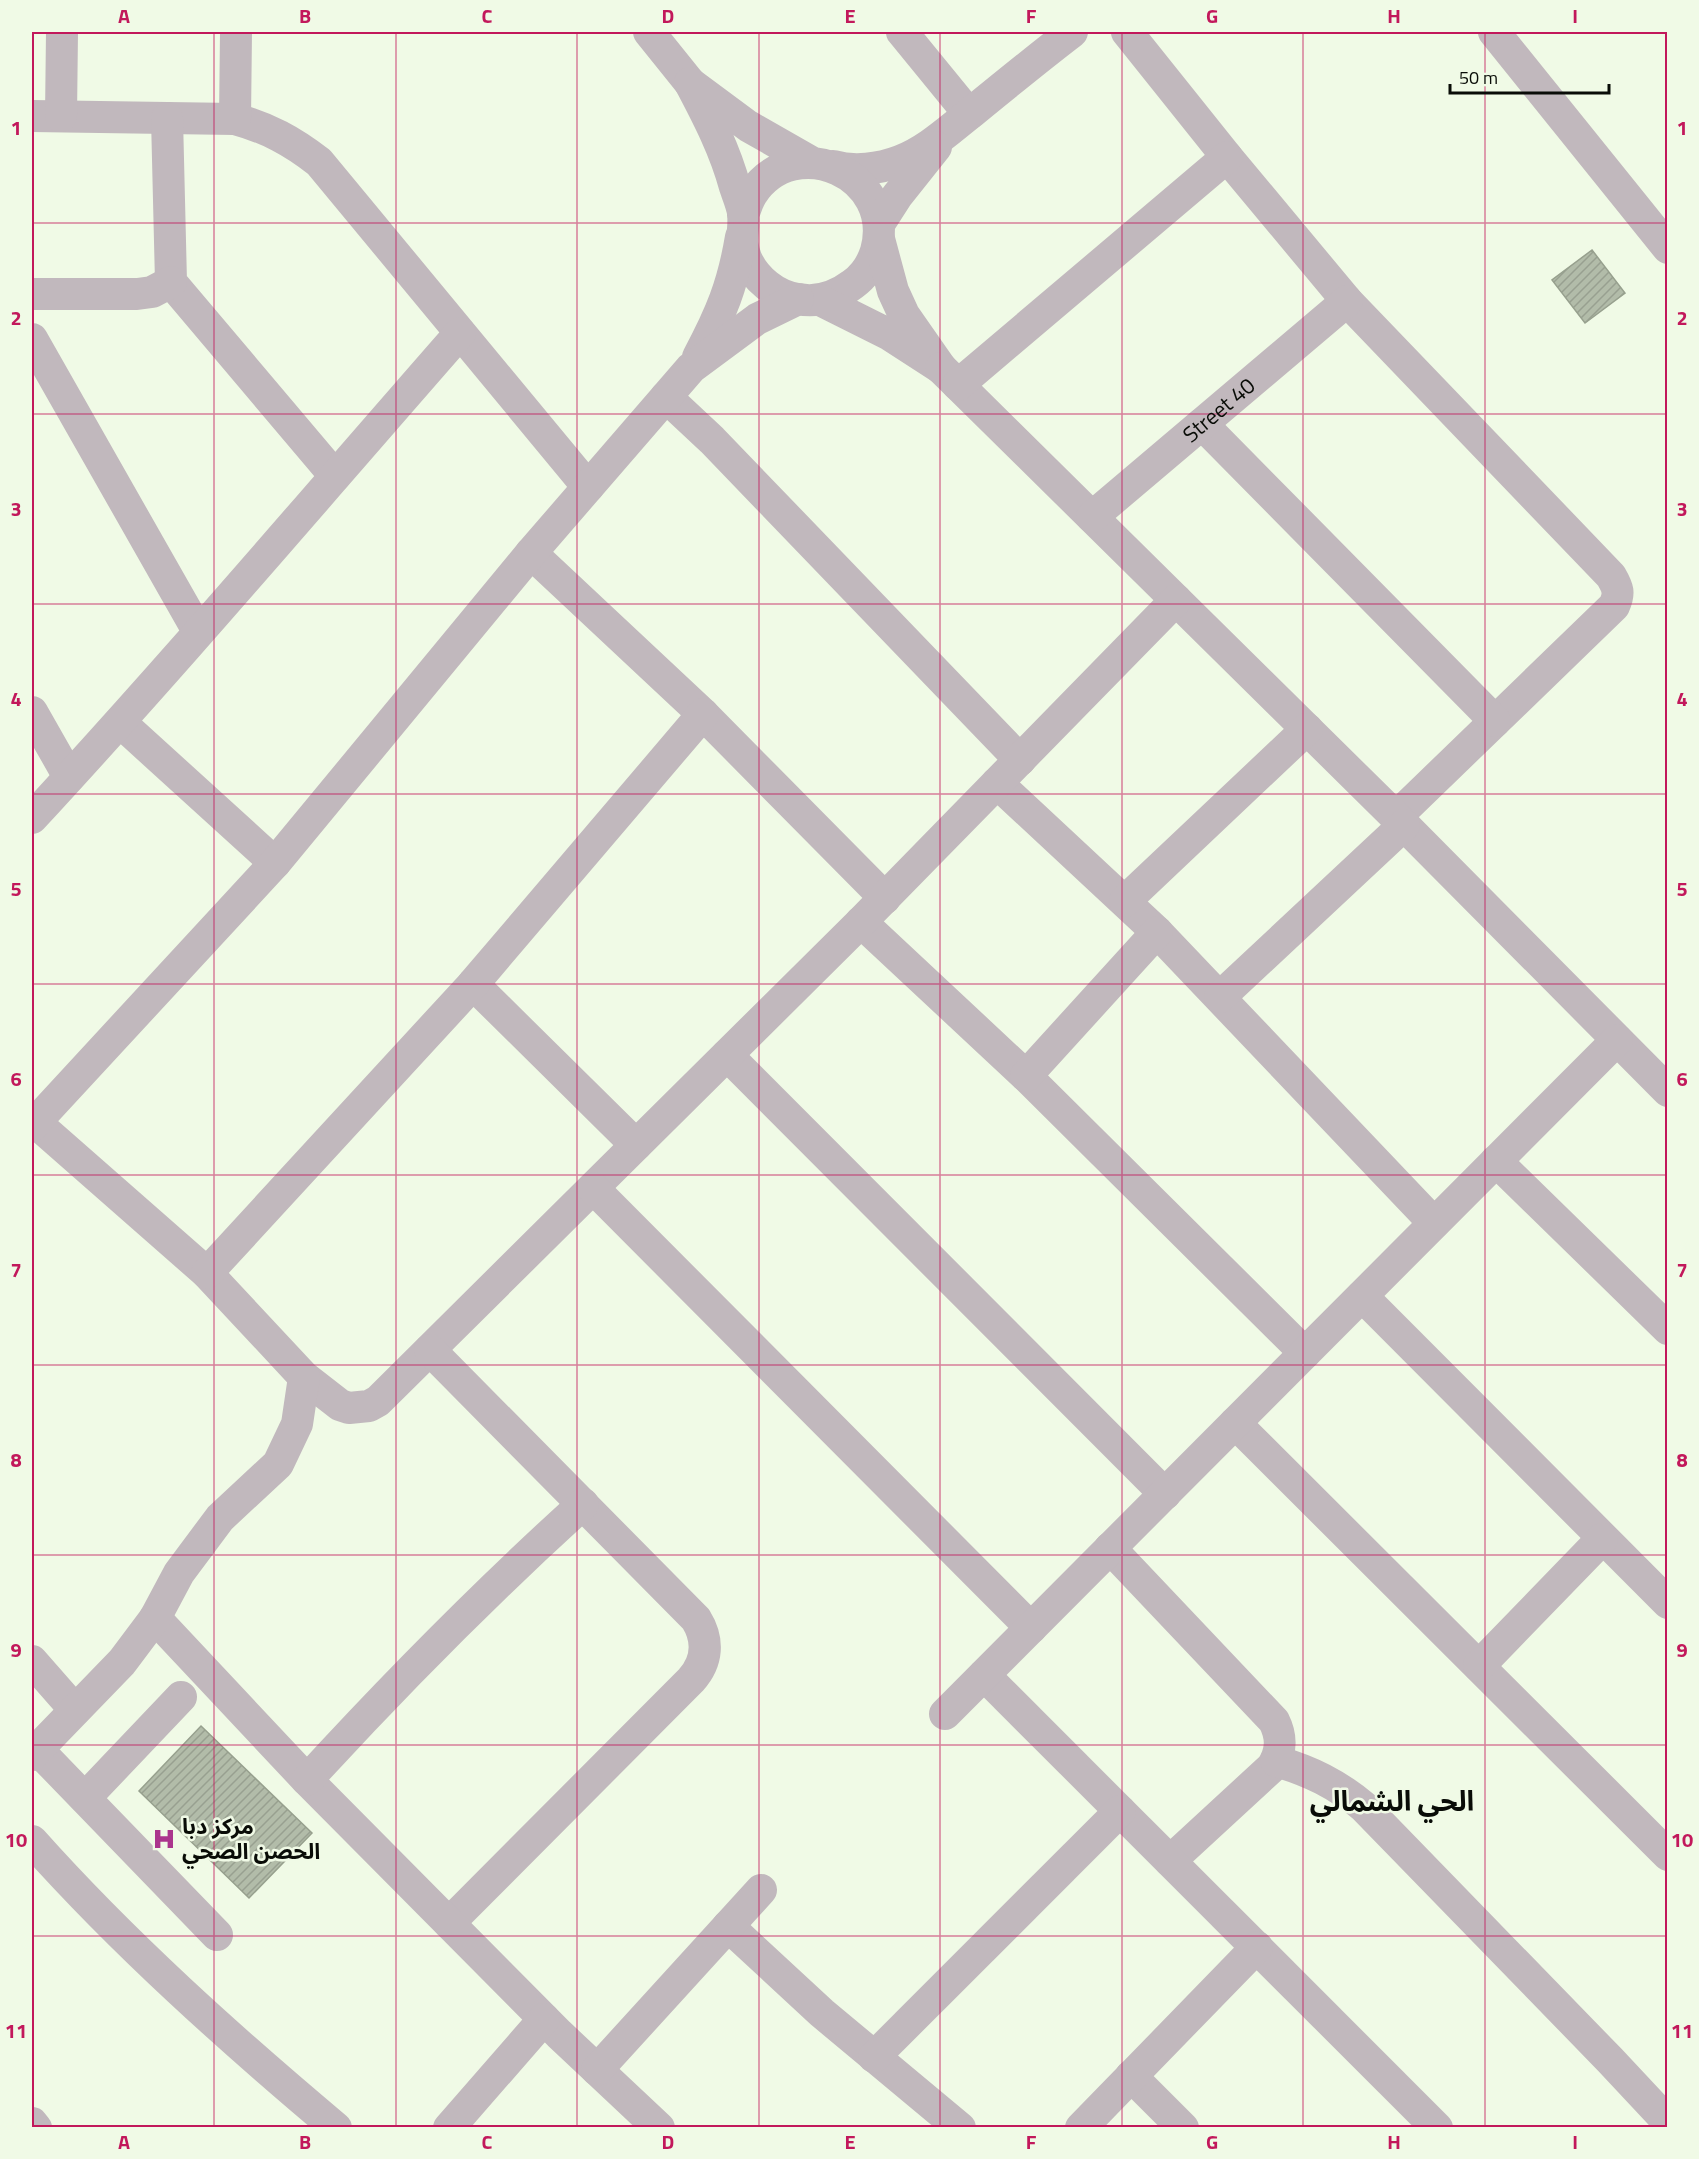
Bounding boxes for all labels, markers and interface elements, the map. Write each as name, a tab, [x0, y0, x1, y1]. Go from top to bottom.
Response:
text: A	[118, 0, 130, 31]
text: B	[299, 0, 311, 31]
text: C	[482, 0, 493, 31]
text: D	[662, 0, 674, 31]
text: E	[844, 0, 856, 31]
text: F	[1026, 0, 1037, 31]
text: G	[1206, 0, 1218, 31]
text: H	[1387, 0, 1401, 31]
text: I	[1572, 0, 1578, 31]
scale bar	[1450, 57, 1609, 95]
text: 50 m	[1459, 64, 1498, 91]
text: 1	[10, 112, 22, 143]
text: 1	[1676, 112, 1688, 143]
text: 2	[10, 302, 22, 333]
text: 2	[1676, 302, 1688, 333]
street label: Street 40	[1175, 369, 1263, 451]
text: 3	[10, 493, 22, 524]
text: 3	[1676, 493, 1688, 524]
text: 4	[10, 683, 22, 714]
text: 4	[1676, 683, 1688, 714]
text: 5	[10, 873, 22, 904]
text: 5	[1676, 873, 1688, 904]
text: 6	[10, 1063, 22, 1094]
text: 6	[1676, 1063, 1688, 1094]
text: 7	[10, 1254, 22, 1285]
text: 7	[1676, 1254, 1688, 1285]
text: 8	[10, 1444, 22, 1475]
text: 8	[1676, 1444, 1688, 1475]
text: 9	[10, 1634, 22, 1665]
text: 9	[1676, 1634, 1688, 1665]
district label: الحي الشمالي	[1310, 1779, 1474, 1823]
place label: مركز دبا الحصن الصحي	[182, 1809, 320, 1869]
text: 10	[5, 1824, 27, 1855]
text: 10	[1671, 1824, 1693, 1855]
hospital icon: مركز دبا الحصن الصحي	[151, 1826, 177, 1852]
text: 11	[5, 2015, 27, 2046]
text: 11	[1671, 2015, 1693, 2046]
text: A	[118, 2126, 130, 2157]
text: B	[299, 2126, 311, 2157]
text: C	[482, 2126, 493, 2157]
text: D	[662, 2126, 674, 2157]
text: E	[844, 2126, 856, 2157]
text: F	[1026, 2126, 1037, 2157]
text: G	[1206, 2126, 1218, 2157]
text: H	[1387, 2126, 1401, 2157]
text: I	[1572, 2126, 1578, 2157]

